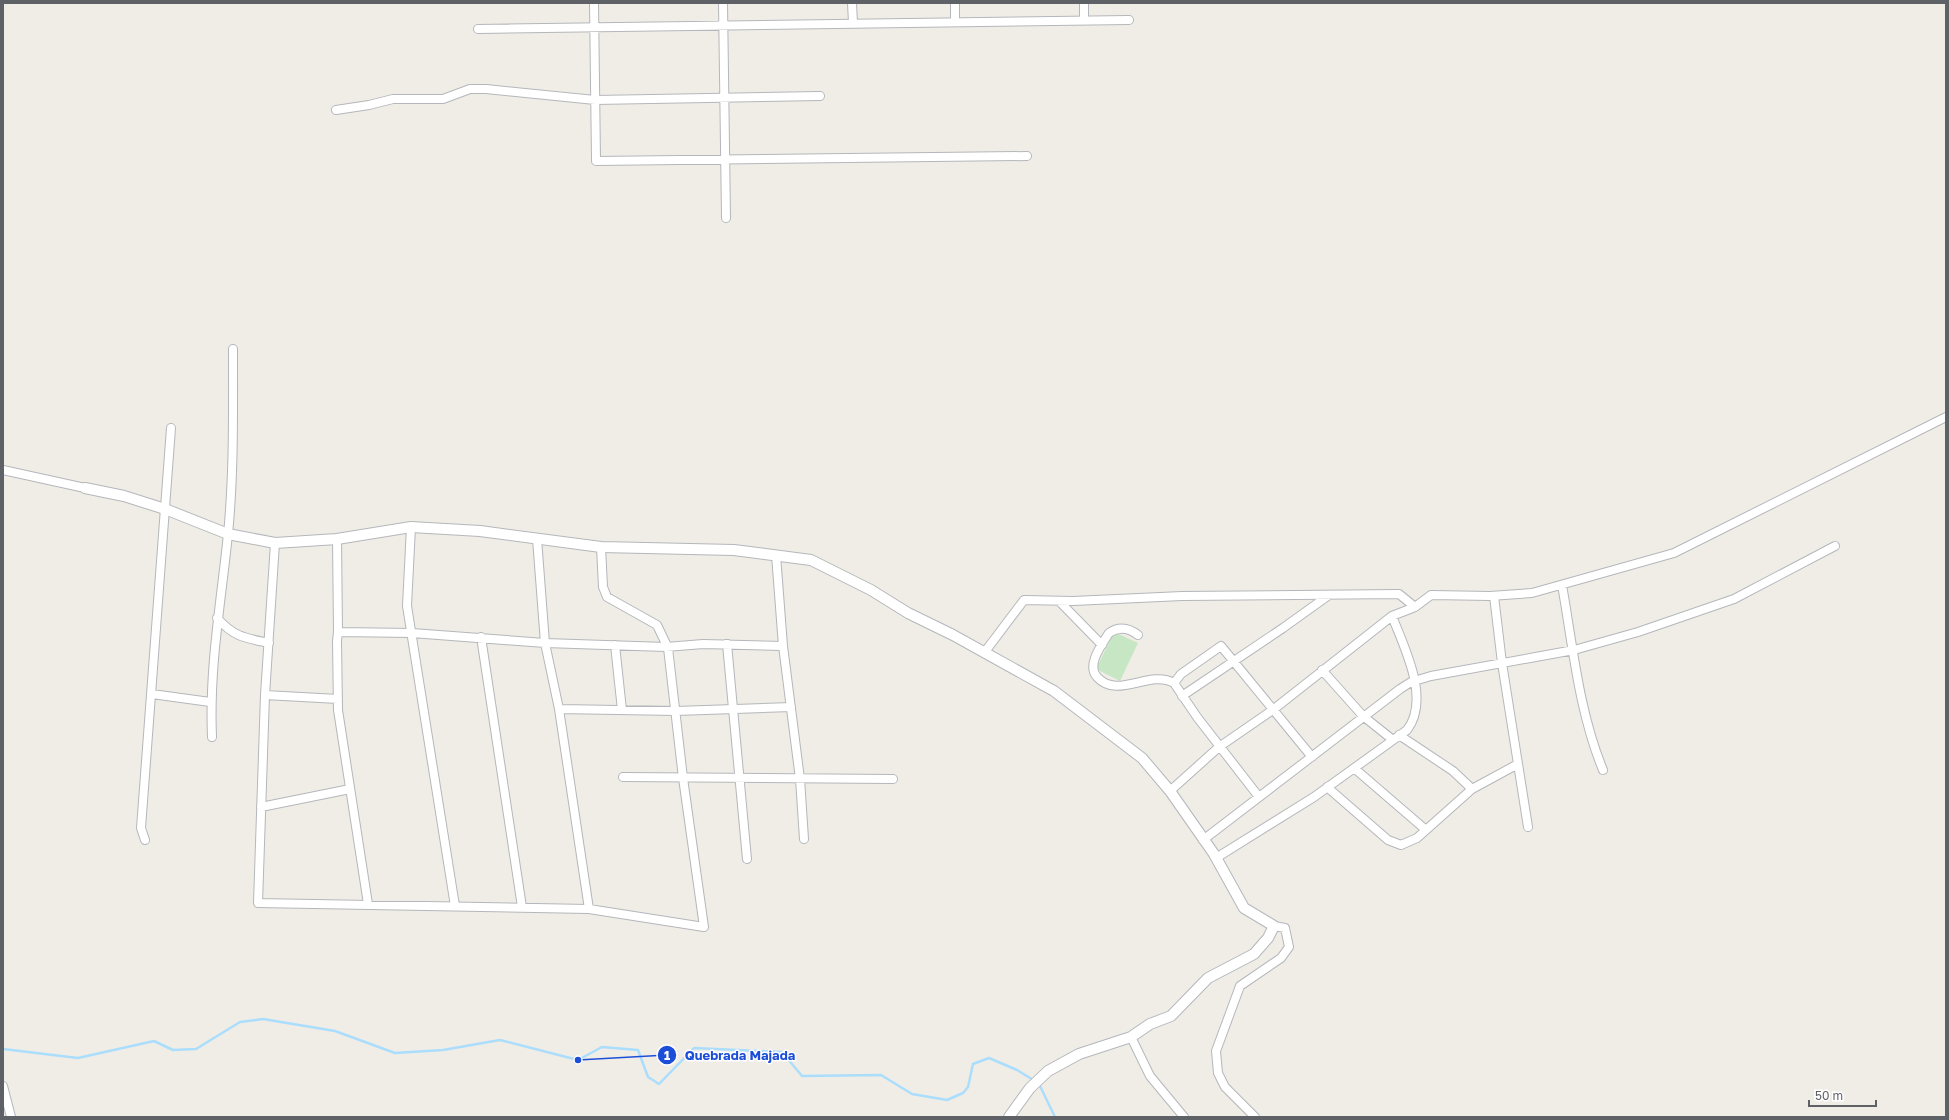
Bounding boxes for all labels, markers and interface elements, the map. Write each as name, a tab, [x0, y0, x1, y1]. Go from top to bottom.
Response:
callout: Quebrada Majada	[657, 1043, 804, 1068]
text: Quebrada Majada	[685, 1047, 796, 1063]
text: 1	[664, 1048, 670, 1063]
scale bar	[1809, 1082, 1876, 1108]
text: 50 m	[1815, 1088, 1843, 1103]

